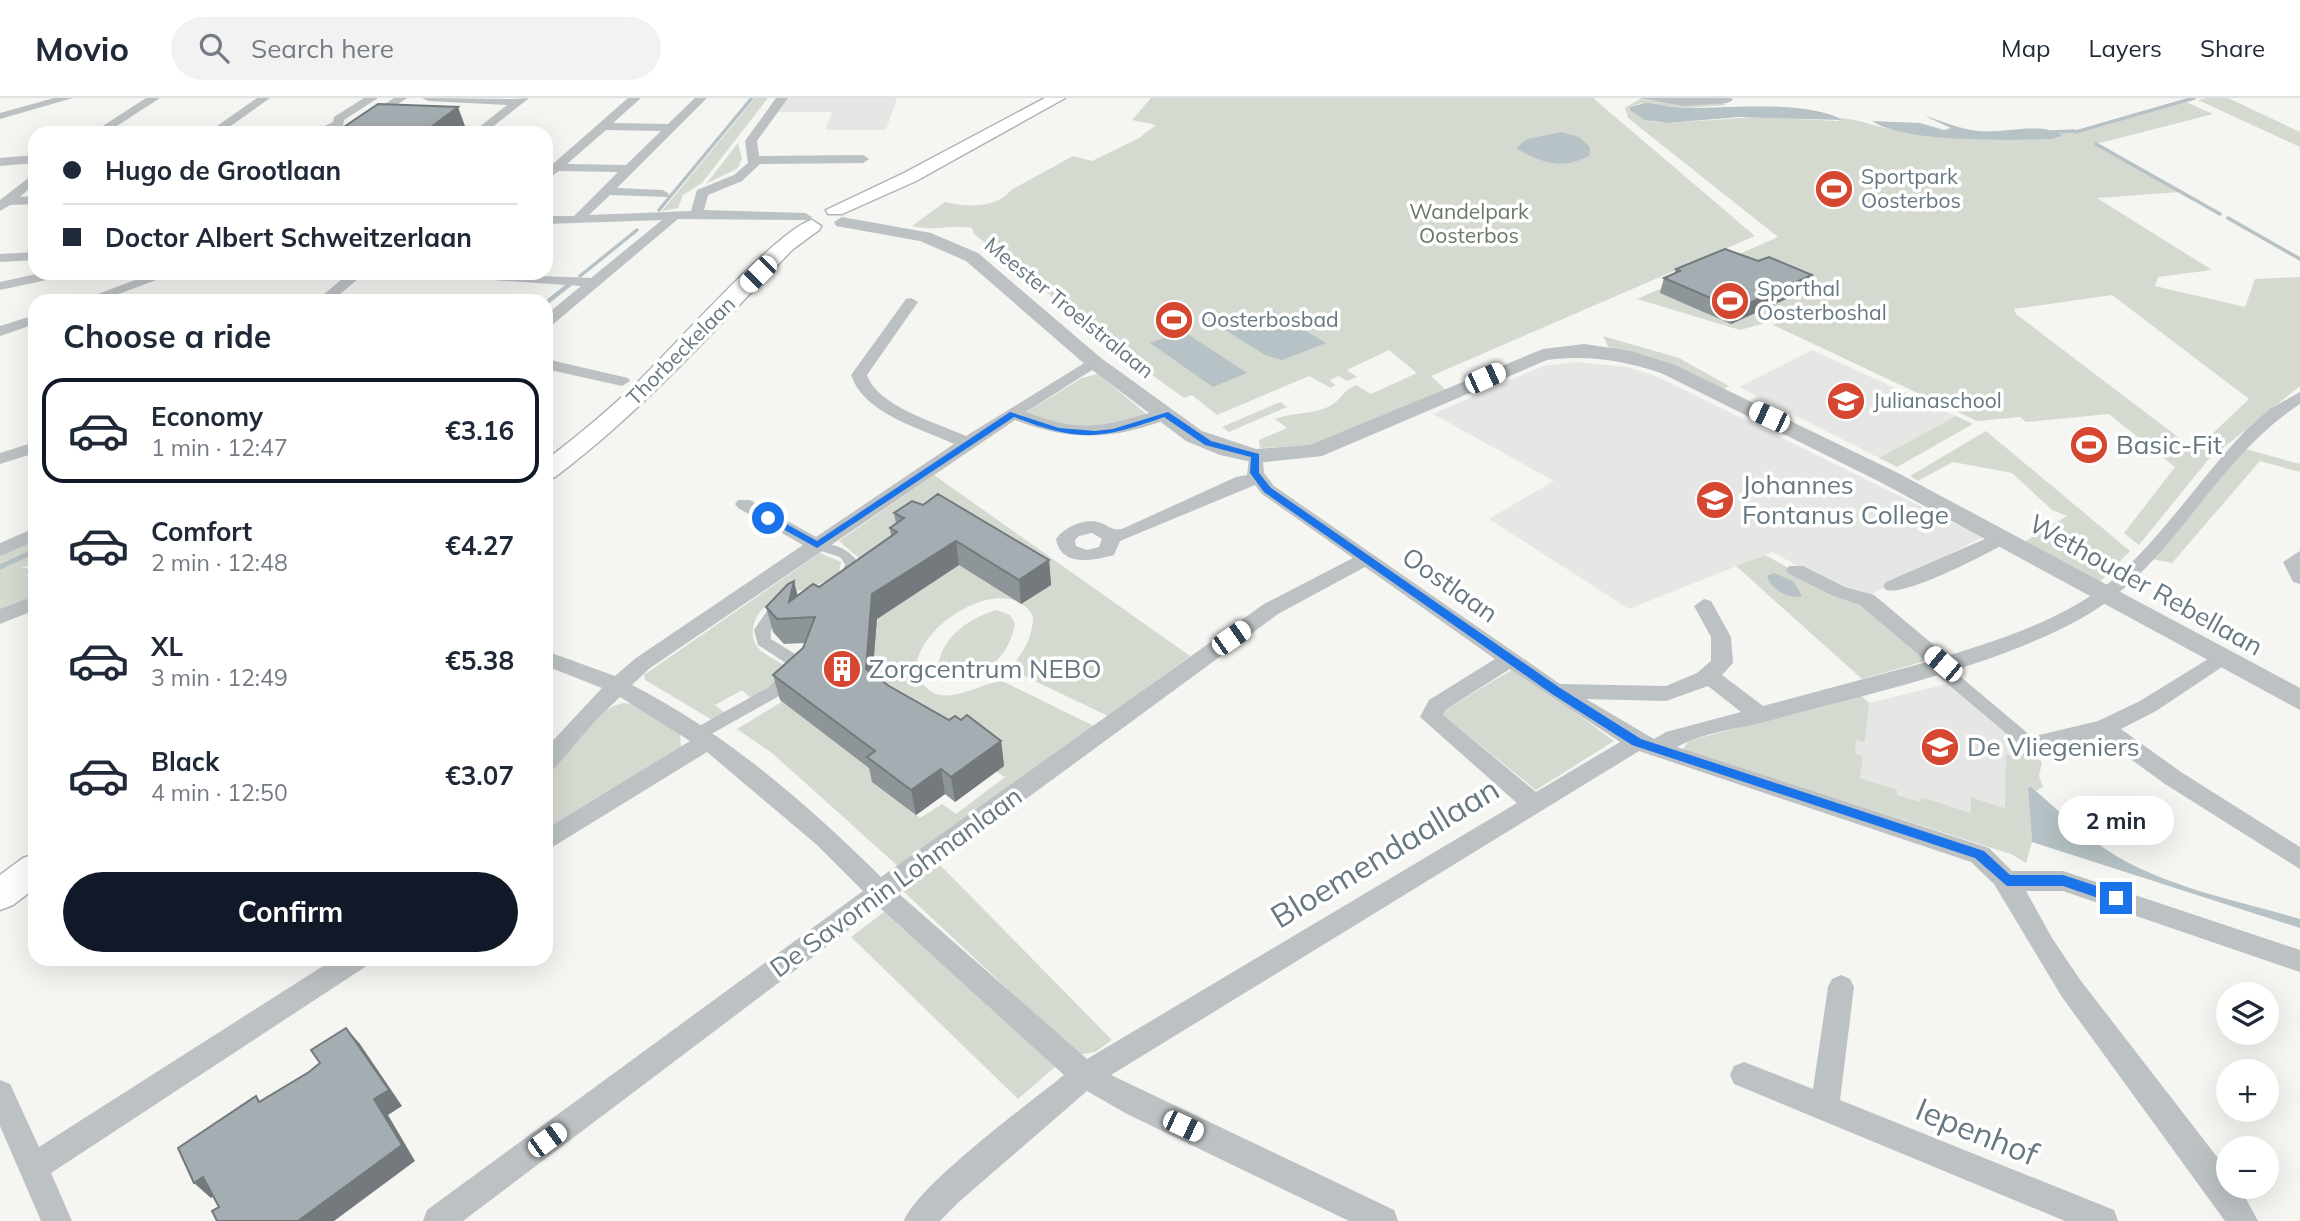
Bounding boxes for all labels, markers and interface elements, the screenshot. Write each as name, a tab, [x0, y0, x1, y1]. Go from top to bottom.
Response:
search box	[171, 17, 661, 80]
text: Movio	[35, 28, 129, 69]
icon: search	[195, 29, 233, 67]
text: Search here	[251, 32, 394, 65]
text: Map	[2001, 33, 2050, 63]
text: Layers	[2088, 33, 2162, 63]
text: Share	[2200, 33, 2265, 63]
text: Hugo de Grootlaan	[105, 154, 341, 187]
place label: Sportpark Oosterbos	[1861, 163, 1961, 213]
sports icon: Sportpark Oosterbos	[1813, 168, 1855, 210]
park label: Wandelpark Oosterbos	[1409, 198, 1529, 248]
text: Doctor Albert Schweitzerlaan	[105, 221, 472, 254]
street label: Meester Troelstralaan	[980, 231, 1159, 383]
car	[736, 252, 781, 296]
place label: Sporthal Oosterboshal	[1757, 275, 1887, 325]
sports icon: Sporthal Oosterboshal	[1709, 280, 1751, 322]
street label: Thorbeckelaan	[620, 290, 740, 410]
sports icon: Oosterbosbad	[1153, 299, 1195, 341]
place label: Oosterbosbad	[1201, 306, 1339, 332]
text: Choose a ride	[63, 316, 271, 356]
car	[1462, 360, 1509, 396]
school or university icon: Julianaschool	[1825, 380, 1867, 422]
place label: Julianaschool	[1873, 387, 2002, 413]
icon: car	[67, 399, 130, 462]
car	[1746, 399, 1793, 435]
text: Economy	[151, 400, 263, 433]
text: €3.16	[445, 414, 514, 447]
sports icon: Basic-Fit	[2068, 424, 2110, 466]
place label: Basic-Fit	[2116, 428, 2222, 461]
text: 1 min · 12:47	[151, 433, 288, 462]
place label: Johannes Fontanus College	[1742, 468, 1949, 531]
school or university icon: Johannes Fontanus College	[1694, 479, 1736, 521]
route start	[752, 502, 784, 534]
street label: Wethouder Rebellaan	[2024, 507, 2269, 663]
icon: car	[67, 514, 130, 577]
text: Comfort	[151, 515, 252, 548]
text: €4.27	[445, 529, 514, 562]
street label: Oostlaan	[1396, 540, 1505, 629]
text: 2 min · 12:48	[151, 548, 288, 577]
car	[1208, 617, 1255, 659]
icon: car	[67, 629, 130, 692]
text: XL	[151, 630, 183, 663]
car	[1921, 642, 1966, 686]
text: €5.38	[445, 644, 514, 677]
building icon: Zorgcentrum NEBO	[821, 648, 863, 690]
place label: Zorgcentrum NEBO	[869, 652, 1102, 685]
text: 3 min · 12:49	[151, 663, 288, 692]
school or university icon: De Vliegeniers	[1919, 726, 1961, 768]
place label: De Vliegeniers	[1967, 730, 2140, 763]
icon: car	[67, 744, 130, 807]
text: Black	[151, 745, 219, 778]
text: €3.07	[445, 759, 514, 792]
street label: Bloemendaallaan	[1263, 768, 1506, 936]
text: 4 min · 12:50	[151, 778, 288, 807]
street label: De Savornin Lohmanlaan	[763, 779, 1028, 984]
callout: 2 min	[2058, 796, 2174, 846]
text: 2 min	[2086, 806, 2146, 835]
button: Confirm	[63, 872, 518, 952]
route end	[2100, 882, 2132, 914]
map controls	[2216, 982, 2279, 1199]
button: layers	[2216, 982, 2279, 1045]
button: +	[2216, 1059, 2279, 1122]
street label: Iepenhof	[1910, 1088, 2046, 1174]
car	[1160, 1108, 1207, 1144]
car	[524, 1119, 571, 1161]
button: −	[2216, 1136, 2279, 1199]

